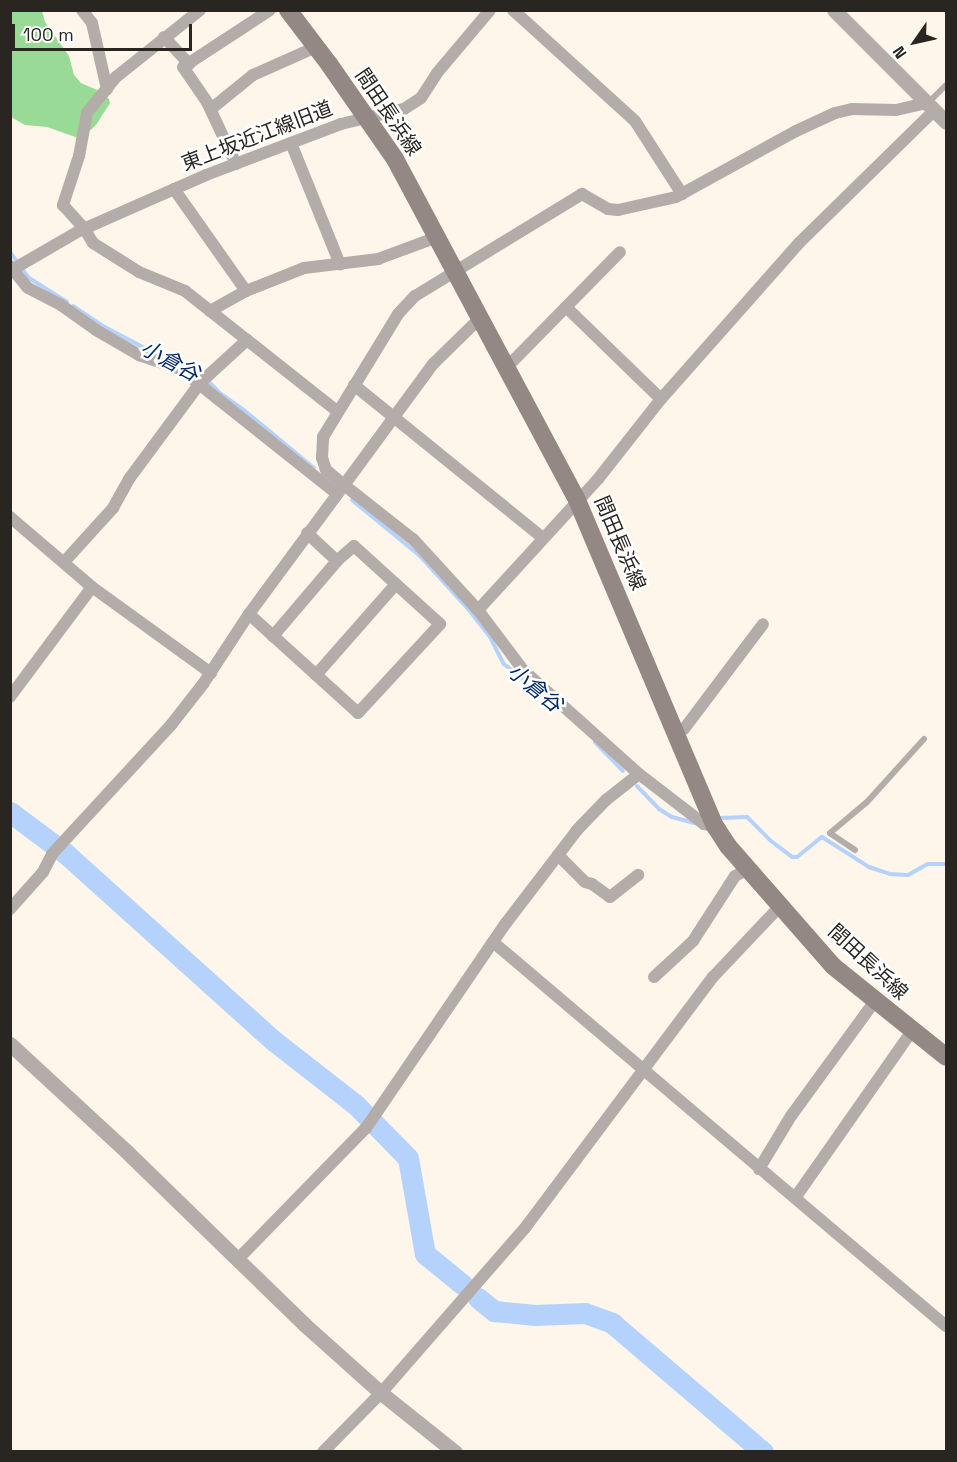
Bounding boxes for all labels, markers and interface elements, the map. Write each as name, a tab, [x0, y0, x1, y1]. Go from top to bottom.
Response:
scale bar	[15, 12, 195, 50]
north arrow	[885, 12, 945, 72]
text: 100 m	[23, 23, 74, 46]
text: N	[888, 42, 911, 63]
street label: 間田長浜線	[350, 64, 426, 160]
street label: 東上坂近江線旧道	[178, 96, 336, 176]
water label: 小倉谷	[136, 335, 204, 387]
street label: 間田長浜線	[589, 492, 651, 594]
water label: 小倉谷	[503, 658, 567, 718]
street label: 間田長浜線	[823, 919, 913, 1005]

